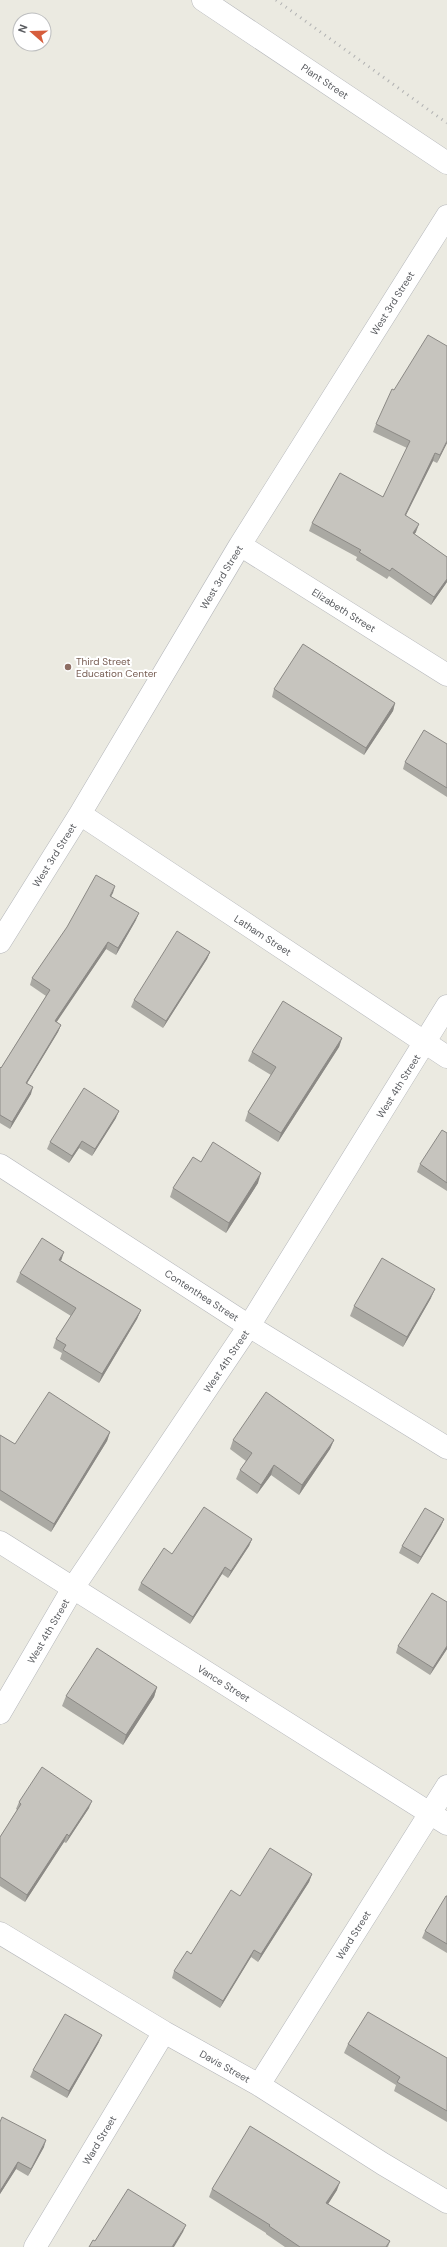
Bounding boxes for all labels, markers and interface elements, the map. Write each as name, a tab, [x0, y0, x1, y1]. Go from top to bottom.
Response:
north arrow	[12, 12, 52, 52]
text: N	[15, 22, 31, 35]
street label: Plant Street	[299, 61, 351, 102]
street label: West 3rd Street	[368, 269, 417, 338]
street label: West 3rd Street	[197, 543, 246, 612]
street label: Elizabeth Street	[309, 586, 378, 635]
place label: Third Street Education Center	[76, 655, 157, 680]
marker: Third Street Education Center	[63, 662, 73, 672]
street label: West 3rd Street	[30, 821, 79, 890]
street label: Latham Street	[232, 912, 294, 959]
street label: West 4th Street	[374, 1052, 423, 1121]
street label: Contenthea Street	[162, 1267, 241, 1324]
street label: West 4th Street	[201, 1327, 252, 1395]
street label: West 4th Street	[25, 1596, 72, 1666]
street label: Vance Street	[195, 1662, 253, 1705]
street label: Ward Street	[333, 1908, 374, 1962]
street label: Davis Street	[197, 2047, 252, 2086]
street label: Ward Street	[80, 2113, 119, 2167]

